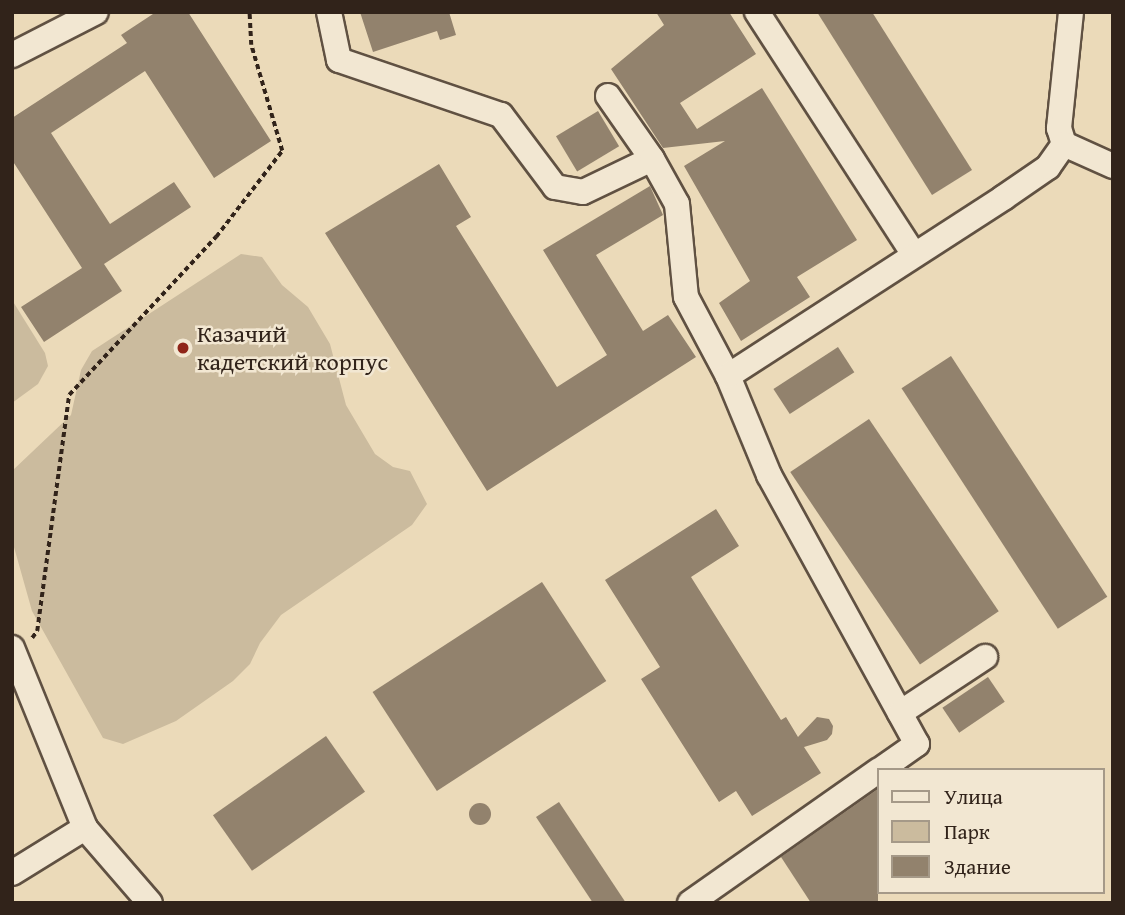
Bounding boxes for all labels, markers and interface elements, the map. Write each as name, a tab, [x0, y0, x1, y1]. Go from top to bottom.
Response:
place label: Казачий кадетский корпус	[197, 320, 388, 376]
marker: Казачий кадетский корпус	[175, 340, 191, 356]
legend	[876, 768, 1104, 894]
text: Улица	[944, 781, 1003, 812]
text: Парк	[944, 816, 990, 847]
text: Здание	[944, 851, 1011, 882]

